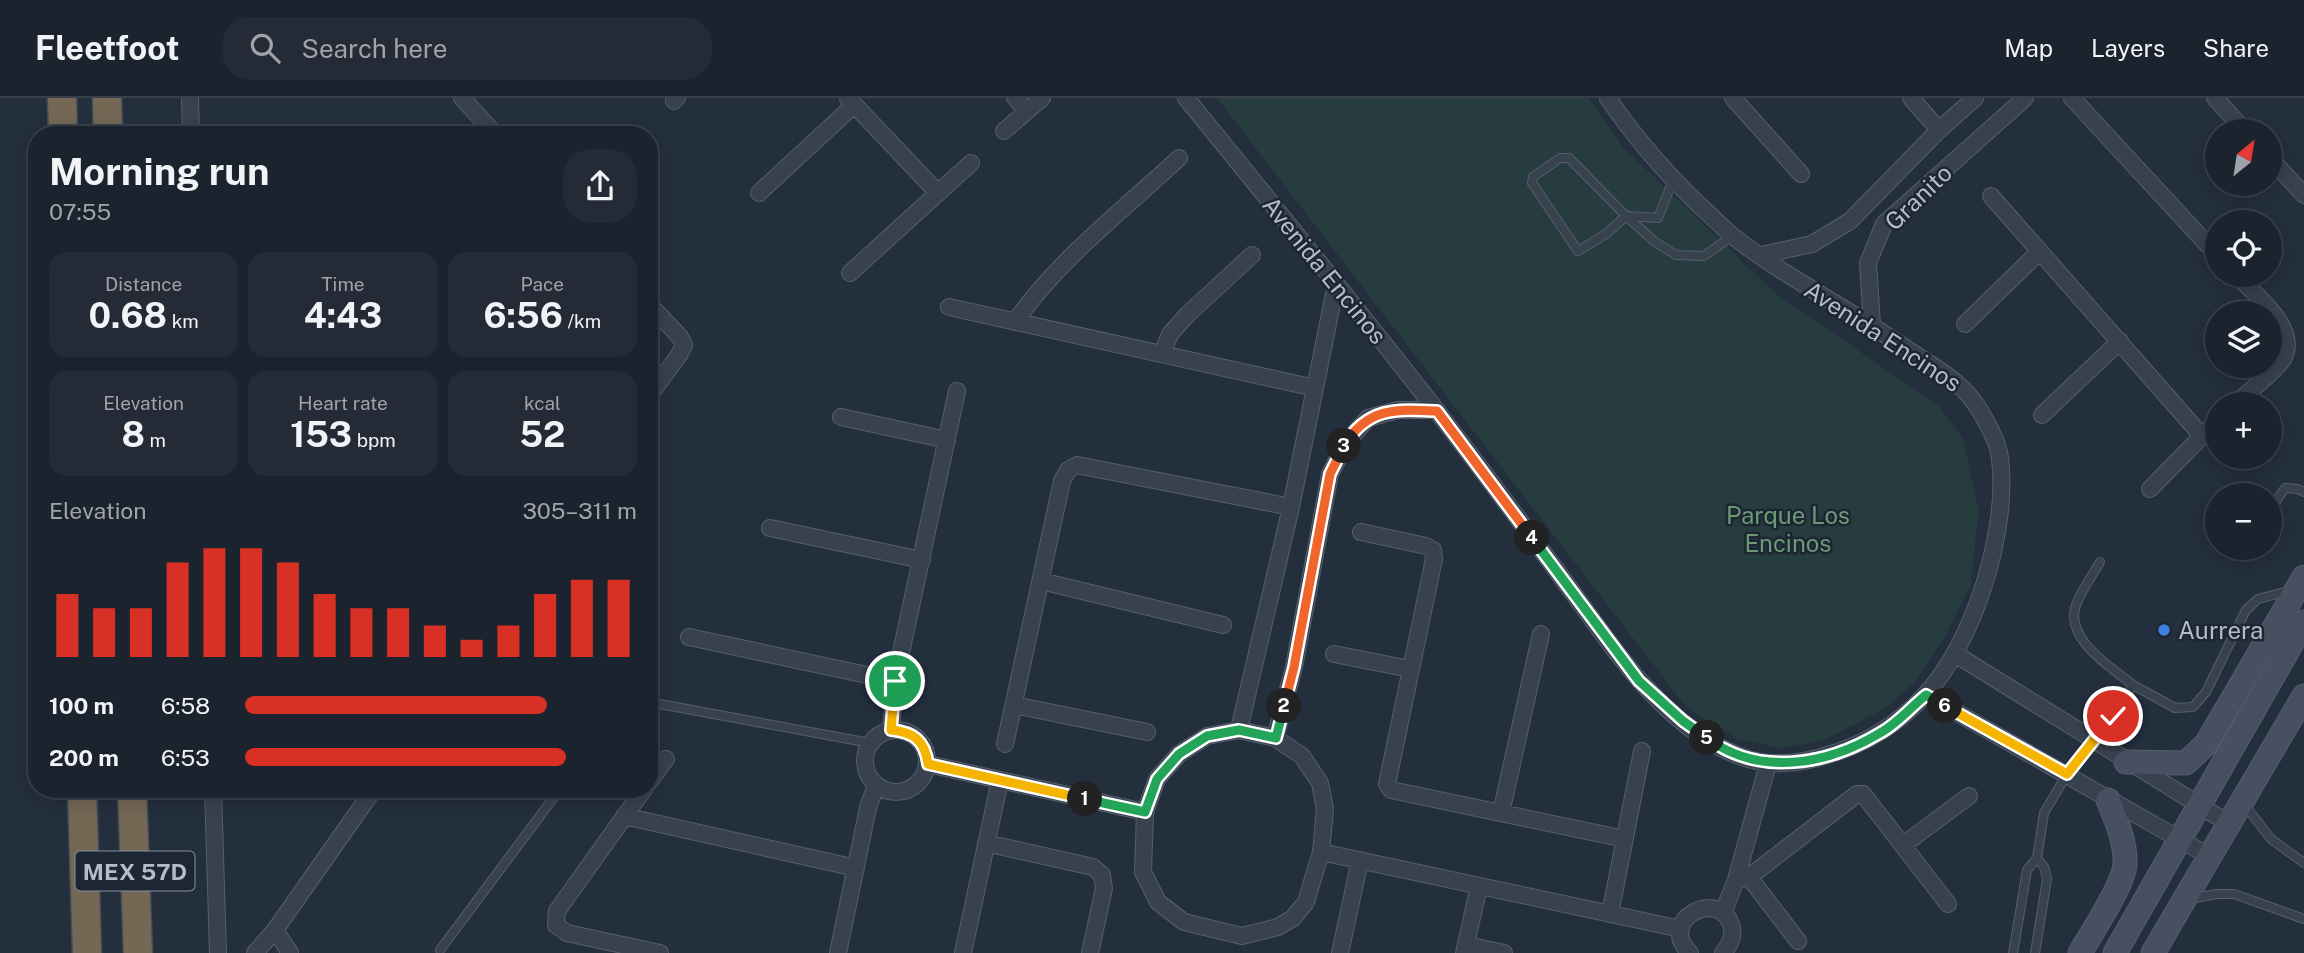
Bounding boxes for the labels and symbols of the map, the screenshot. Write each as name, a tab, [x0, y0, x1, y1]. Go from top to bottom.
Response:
north arrow	[2205, 119, 2282, 196]
street label: Granito	[1879, 158, 1957, 236]
street label: Avenida Encinos	[1257, 191, 1393, 349]
street label: Avenida Encinos	[1799, 275, 1967, 397]
pin: 3	[1326, 428, 1362, 464]
park label: Parque Los Encinos	[1726, 501, 1850, 557]
pin: 4	[1514, 520, 1550, 556]
place label: Aurrera	[2178, 616, 2263, 644]
marker: Aurrera	[2156, 622, 2172, 638]
pin	[865, 651, 925, 711]
pin	[2083, 686, 2143, 746]
pin: 2	[1266, 688, 1302, 724]
pin: 6	[1927, 688, 1962, 724]
pin: 5	[1690, 720, 1724, 756]
pin: 1	[1068, 782, 1102, 816]
road number: MEX 57D	[76, 852, 194, 890]

